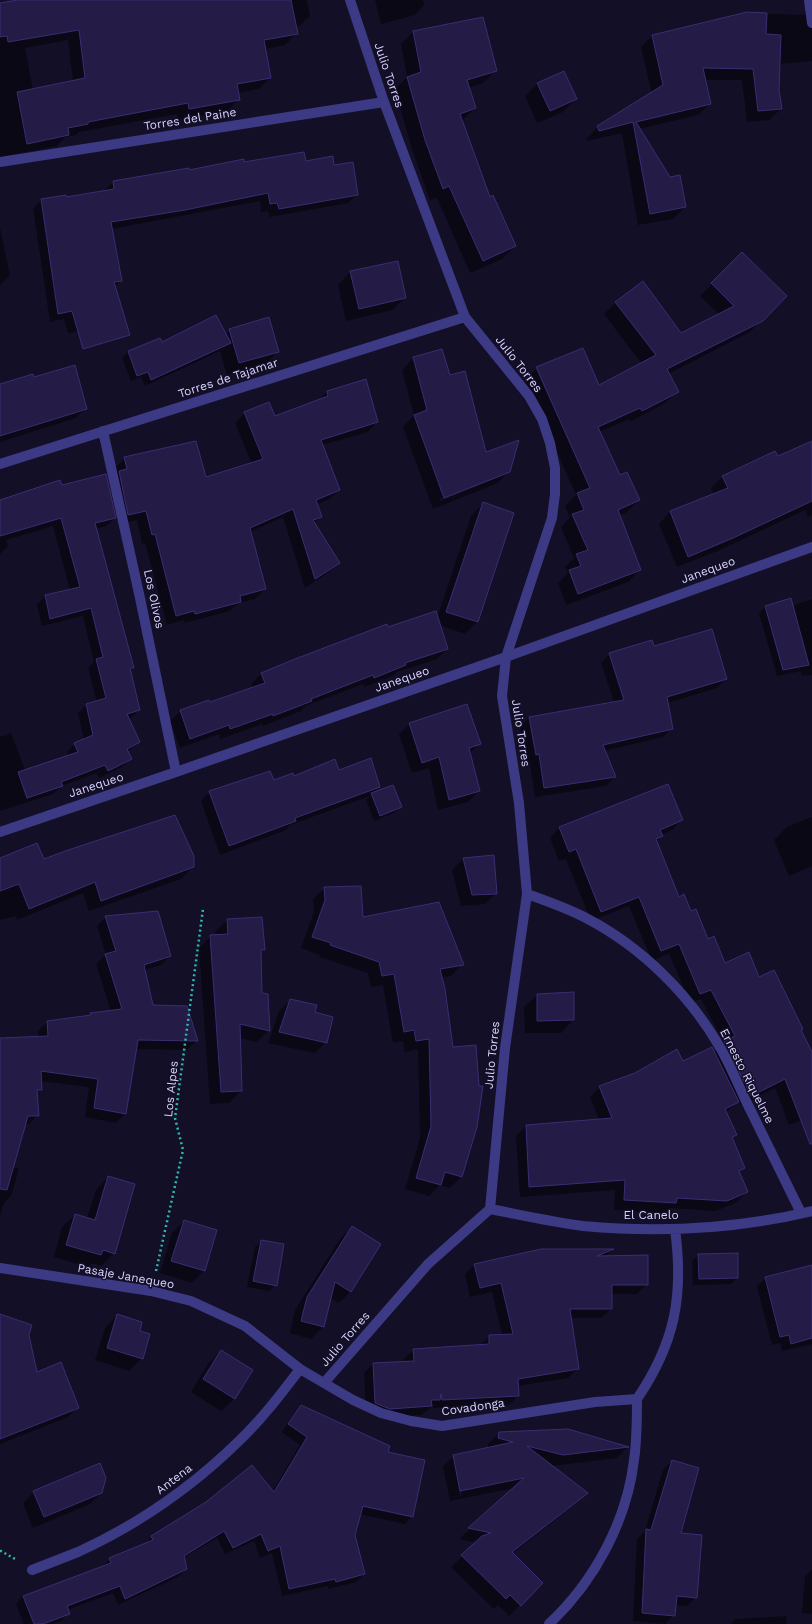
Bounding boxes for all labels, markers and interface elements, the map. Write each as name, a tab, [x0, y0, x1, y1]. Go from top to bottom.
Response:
street label: Julio Torres	[371, 41, 407, 109]
street label: Torres del Paine	[143, 105, 237, 133]
street label: Julio Torres	[493, 333, 545, 395]
street label: Torres de Tajamar	[176, 355, 280, 401]
street label: Janequeo	[679, 554, 737, 586]
street label: Los Olivos	[141, 568, 167, 630]
street label: Janequeo	[373, 663, 431, 695]
street label: Julio Torres	[509, 698, 533, 768]
street label: Janequeo	[67, 770, 125, 800]
street label: Julio Torres	[481, 1021, 503, 1089]
street label: Ernesto Riquelme	[717, 1026, 777, 1126]
street label: Los Alpes	[161, 1060, 181, 1118]
street label: El Canelo	[623, 1208, 679, 1222]
street label: Pasaje Janequeo	[77, 1261, 175, 1291]
street label: Julio Torres	[317, 1309, 373, 1369]
street label: Covadonga	[441, 1396, 506, 1418]
street label: Antena	[153, 1461, 195, 1497]

